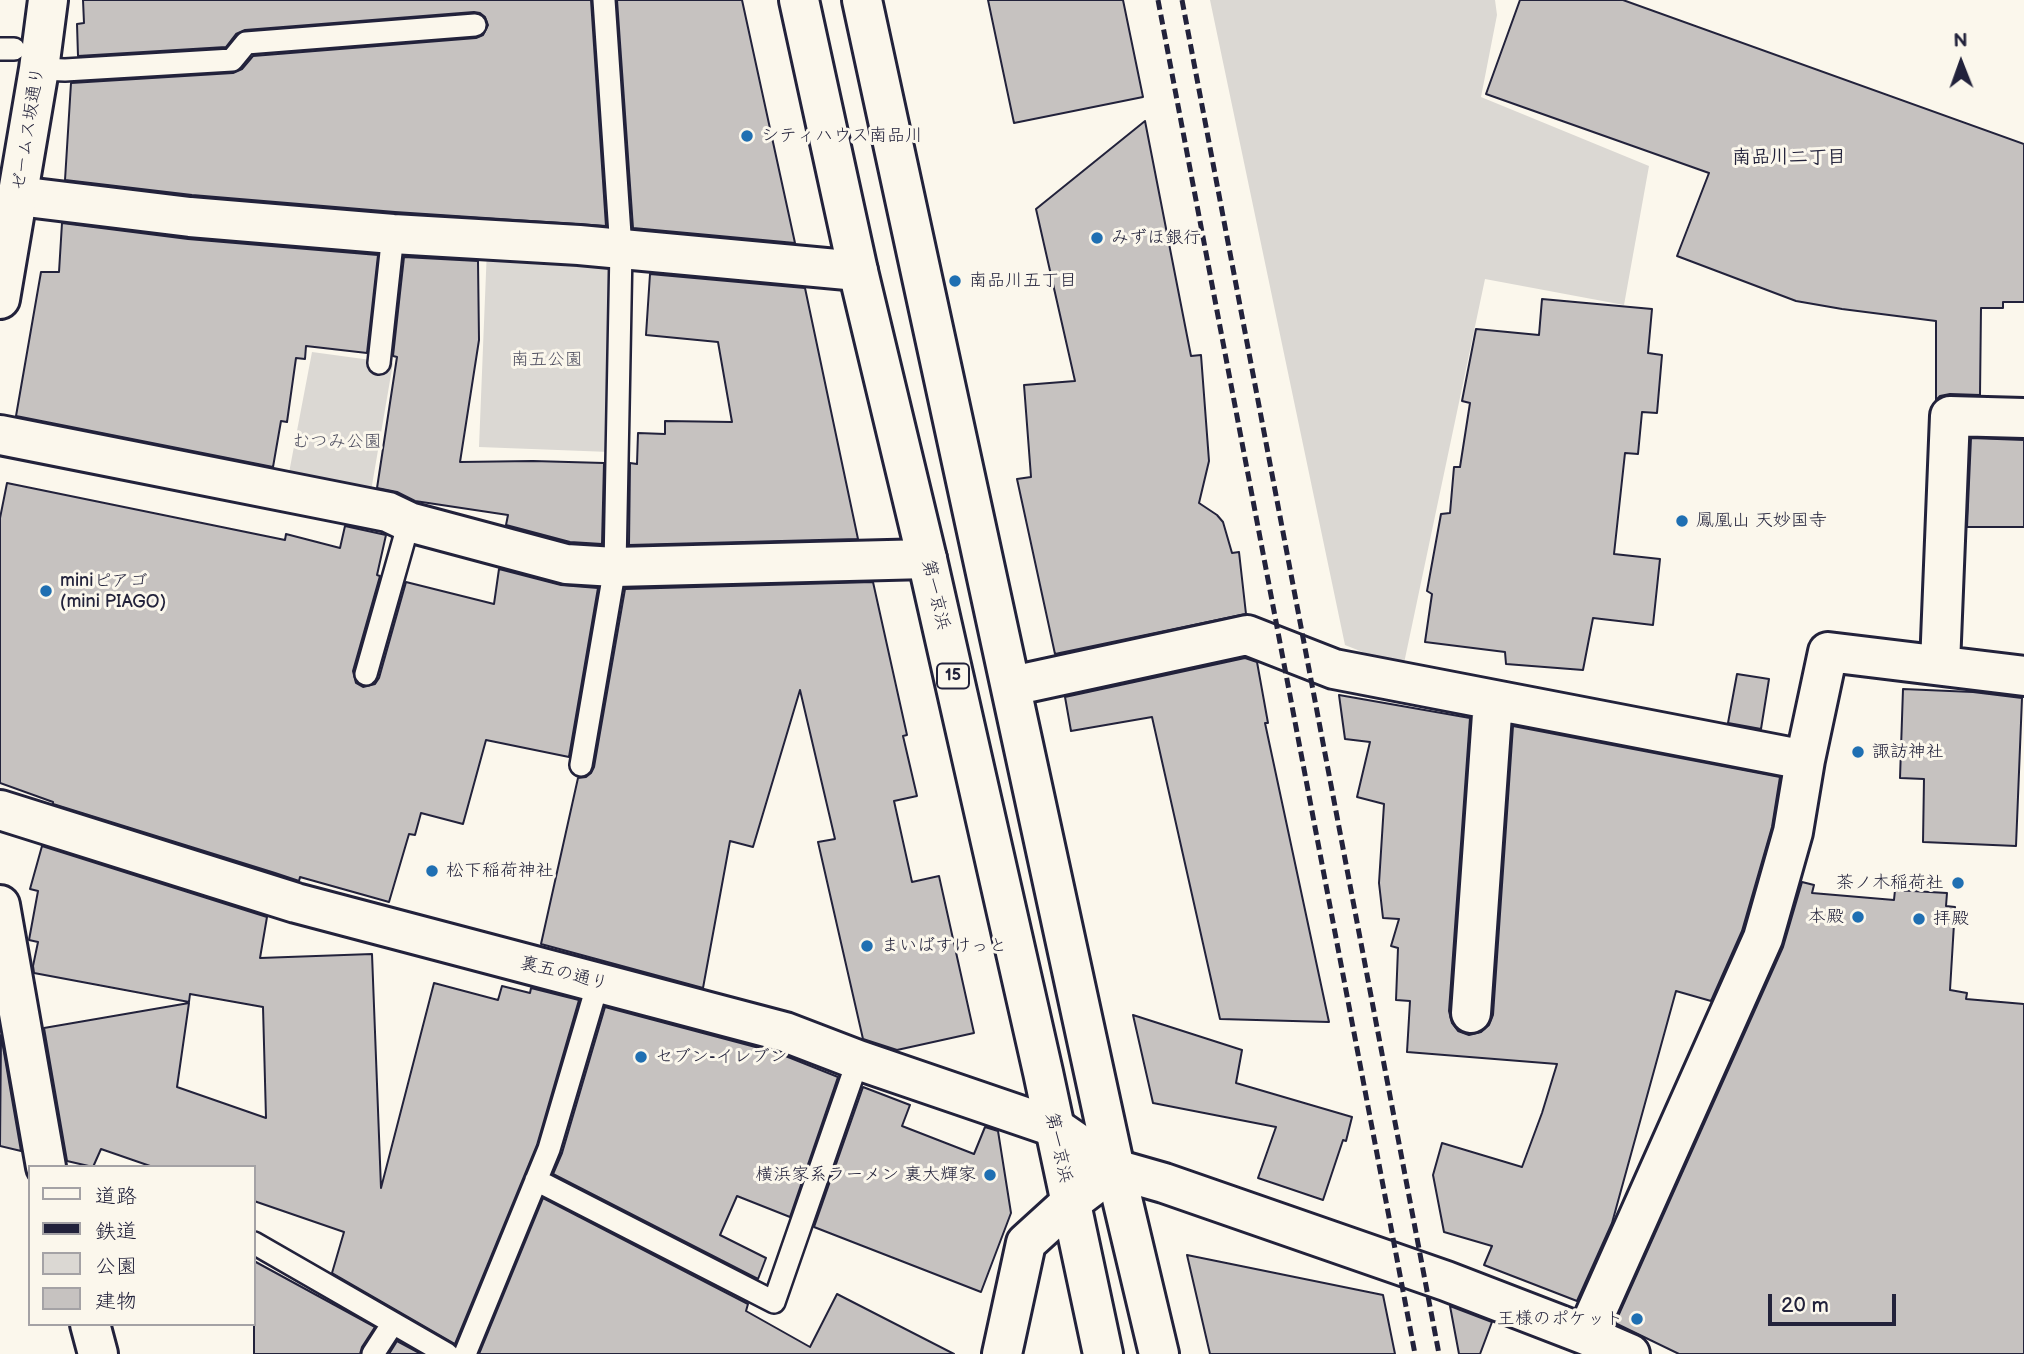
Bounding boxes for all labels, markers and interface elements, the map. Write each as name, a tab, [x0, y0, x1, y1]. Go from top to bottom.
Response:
north arrow	[1926, 28, 1996, 98]
text: N	[1953, 30, 1968, 53]
street label: ゼームス坂通り	[9, 65, 49, 193]
place label: シティハウス南品川	[761, 125, 923, 147]
marker: シティハウス南品川	[739, 128, 755, 144]
district label: 南品川二丁目	[1732, 147, 1846, 169]
place label: みずほ銀行	[1111, 227, 1201, 249]
marker: みずほ銀行	[1089, 230, 1105, 246]
place label: 南品川五丁目	[969, 270, 1077, 292]
marker: 南品川五丁目	[947, 273, 963, 289]
park label: 南五公園	[511, 349, 583, 371]
park label: むつみ公園	[292, 431, 382, 453]
place label: 鳳凰山 天妙国寺	[1696, 510, 1827, 532]
marker: 鳳凰山 天妙国寺	[1674, 513, 1690, 529]
street label: 第一京浜	[916, 557, 954, 633]
place label: miniピアゴ (mini PIAGO)	[60, 570, 166, 612]
marker: miniピアゴ (mini PIAGO)	[38, 583, 54, 599]
road number: 15	[937, 664, 969, 688]
place label: 諏訪神社	[1872, 741, 1944, 763]
marker: 諏訪神社	[1850, 744, 1866, 760]
place label: 松下稲荷神社	[446, 860, 554, 882]
marker: 松下稲荷神社	[424, 863, 440, 879]
place label: 茶ノ木稲荷社	[1836, 872, 1944, 894]
marker: 茶ノ木稲荷社	[1950, 875, 1966, 891]
place label: 本殿	[1808, 906, 1844, 928]
place label: 拝殿	[1933, 908, 1969, 930]
marker: 本殿	[1850, 909, 1866, 925]
marker: 拝殿	[1911, 911, 1927, 927]
place label: まいばすけっと	[881, 935, 1007, 957]
marker: まいばすけっと	[859, 938, 875, 954]
street label: 裏五の通り	[518, 953, 610, 995]
place label: セブン-イレブン	[655, 1046, 788, 1068]
marker: セブン-イレブン	[633, 1049, 649, 1065]
street label: 第一京浜	[1040, 1111, 1076, 1185]
place label: 横浜家系ラーメン 裏大輝家	[755, 1164, 976, 1186]
legend	[28, 1165, 256, 1326]
marker: 横浜家系ラーメン 裏大輝家	[982, 1167, 998, 1183]
text: 道路	[95, 1184, 137, 1209]
text: 鉄道	[95, 1219, 137, 1244]
text: 公園	[95, 1254, 137, 1279]
scale bar	[1772, 1280, 1900, 1324]
text: 建物	[95, 1289, 137, 1314]
text: 20 m	[1781, 1293, 1829, 1318]
place label: 王様のポケット	[1497, 1308, 1623, 1330]
marker: 王様のポケット	[1629, 1311, 1645, 1327]

